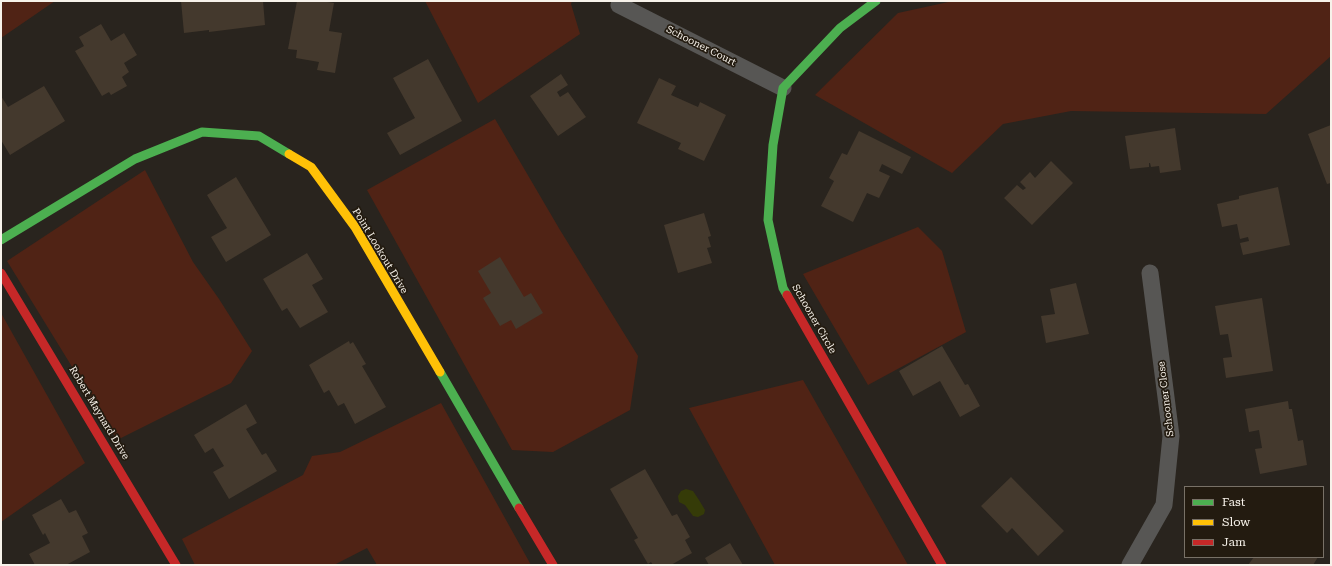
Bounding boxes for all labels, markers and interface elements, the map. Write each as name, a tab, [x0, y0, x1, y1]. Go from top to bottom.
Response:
street label: Schooner Court	[664, 23, 738, 69]
street label: Point Lookout Drive	[350, 206, 410, 296]
street label: Schooner Circle	[789, 282, 839, 356]
street label: Schooner Close	[1155, 361, 1177, 437]
street label: Robert Maynard Drive	[66, 364, 132, 462]
legend	[1184, 486, 1324, 558]
text: Fast	[1222, 495, 1245, 509]
text: Slow	[1222, 515, 1250, 529]
text: Jam	[1222, 535, 1246, 549]

